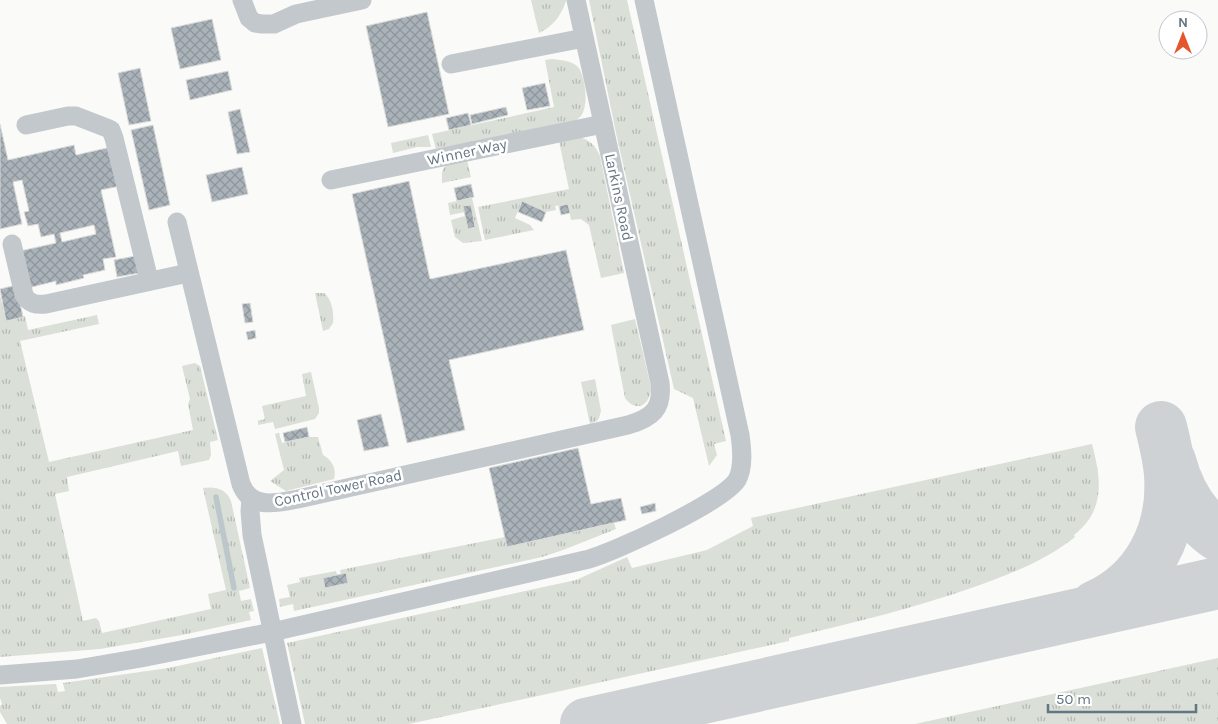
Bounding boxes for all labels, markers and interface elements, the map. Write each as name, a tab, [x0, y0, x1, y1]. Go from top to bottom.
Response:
north arrow	[1158, 10, 1208, 60]
text: N	[1178, 14, 1188, 31]
street label: Winner Way	[426, 135, 508, 169]
street label: Larkins Road	[601, 152, 637, 242]
street label: Control Tower Road	[273, 466, 403, 510]
scale bar	[1048, 682, 1196, 714]
text: 50 m	[1056, 690, 1091, 708]

